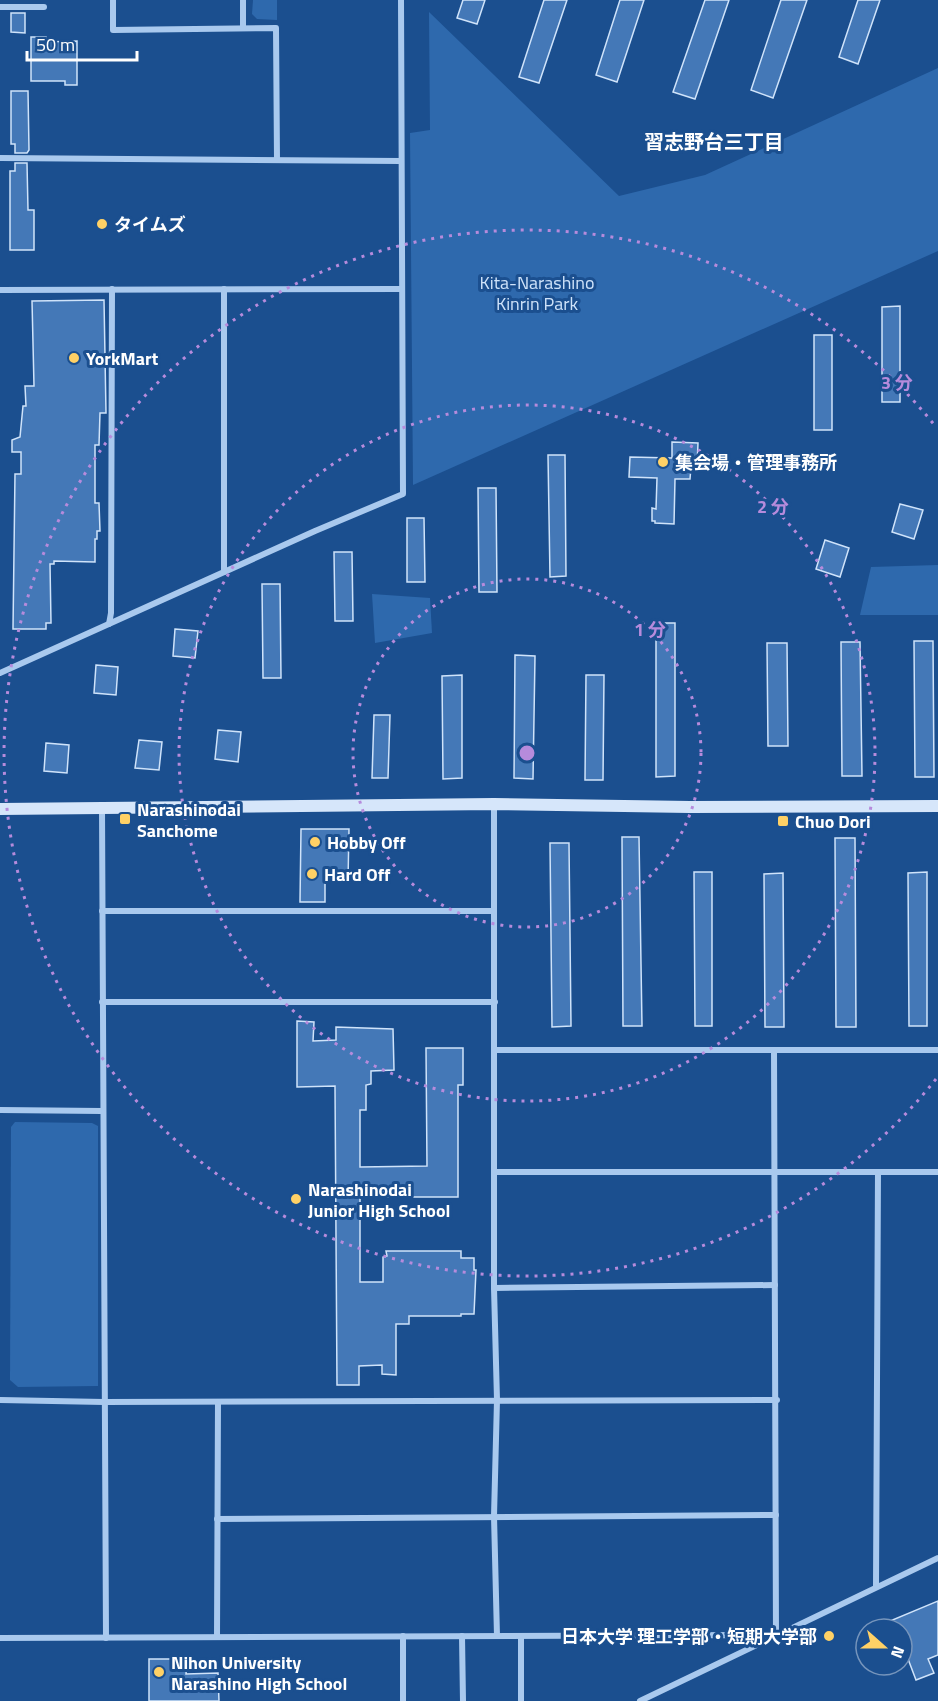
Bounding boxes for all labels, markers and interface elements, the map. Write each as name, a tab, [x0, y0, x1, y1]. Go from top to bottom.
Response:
scale bar	[27, 24, 136, 62]
text: 50 m	[36, 31, 75, 58]
district label: 習志野台三丁目	[644, 126, 784, 157]
place label: タイムズ	[114, 211, 186, 238]
marker: タイムズ	[95, 217, 109, 231]
park label: Kita-Narashino Kinrin Park	[480, 269, 594, 317]
place label: YorkMart	[86, 345, 159, 372]
marker: YorkMart	[67, 351, 81, 365]
text: 3 分	[881, 369, 913, 396]
place label: 集会場・管理事務所	[675, 449, 837, 476]
marker: 集会場・管理事務所	[656, 455, 670, 469]
text: 2 分	[757, 493, 789, 520]
text: 1 分	[634, 616, 666, 643]
centre of rings	[517, 743, 537, 763]
place label: Narashinodai Sanchome	[137, 796, 241, 844]
place label: Chuo Dori	[795, 808, 871, 835]
marker: Narashinodai Sanchome	[118, 812, 132, 826]
marker: Chuo Dori	[776, 814, 790, 828]
place label: Hobby Off	[327, 829, 406, 856]
marker: Hobby Off	[308, 835, 322, 849]
place label: Hard Off	[324, 861, 391, 888]
marker: Hard Off	[305, 867, 319, 881]
place label: Narashinodai Junior High School	[308, 1176, 450, 1224]
marker: Narashinodai Junior High School	[289, 1192, 303, 1206]
north arrow	[854, 1617, 914, 1677]
place label: 日本大学 理工学部・短期大学部	[561, 1623, 817, 1650]
marker: 日本大学 理工学部・短期大学部	[822, 1629, 836, 1643]
text: N	[885, 1643, 911, 1662]
place label: Nihon University Narashino High School	[171, 1649, 347, 1697]
marker: Nihon University Narashino High School	[152, 1665, 166, 1679]

